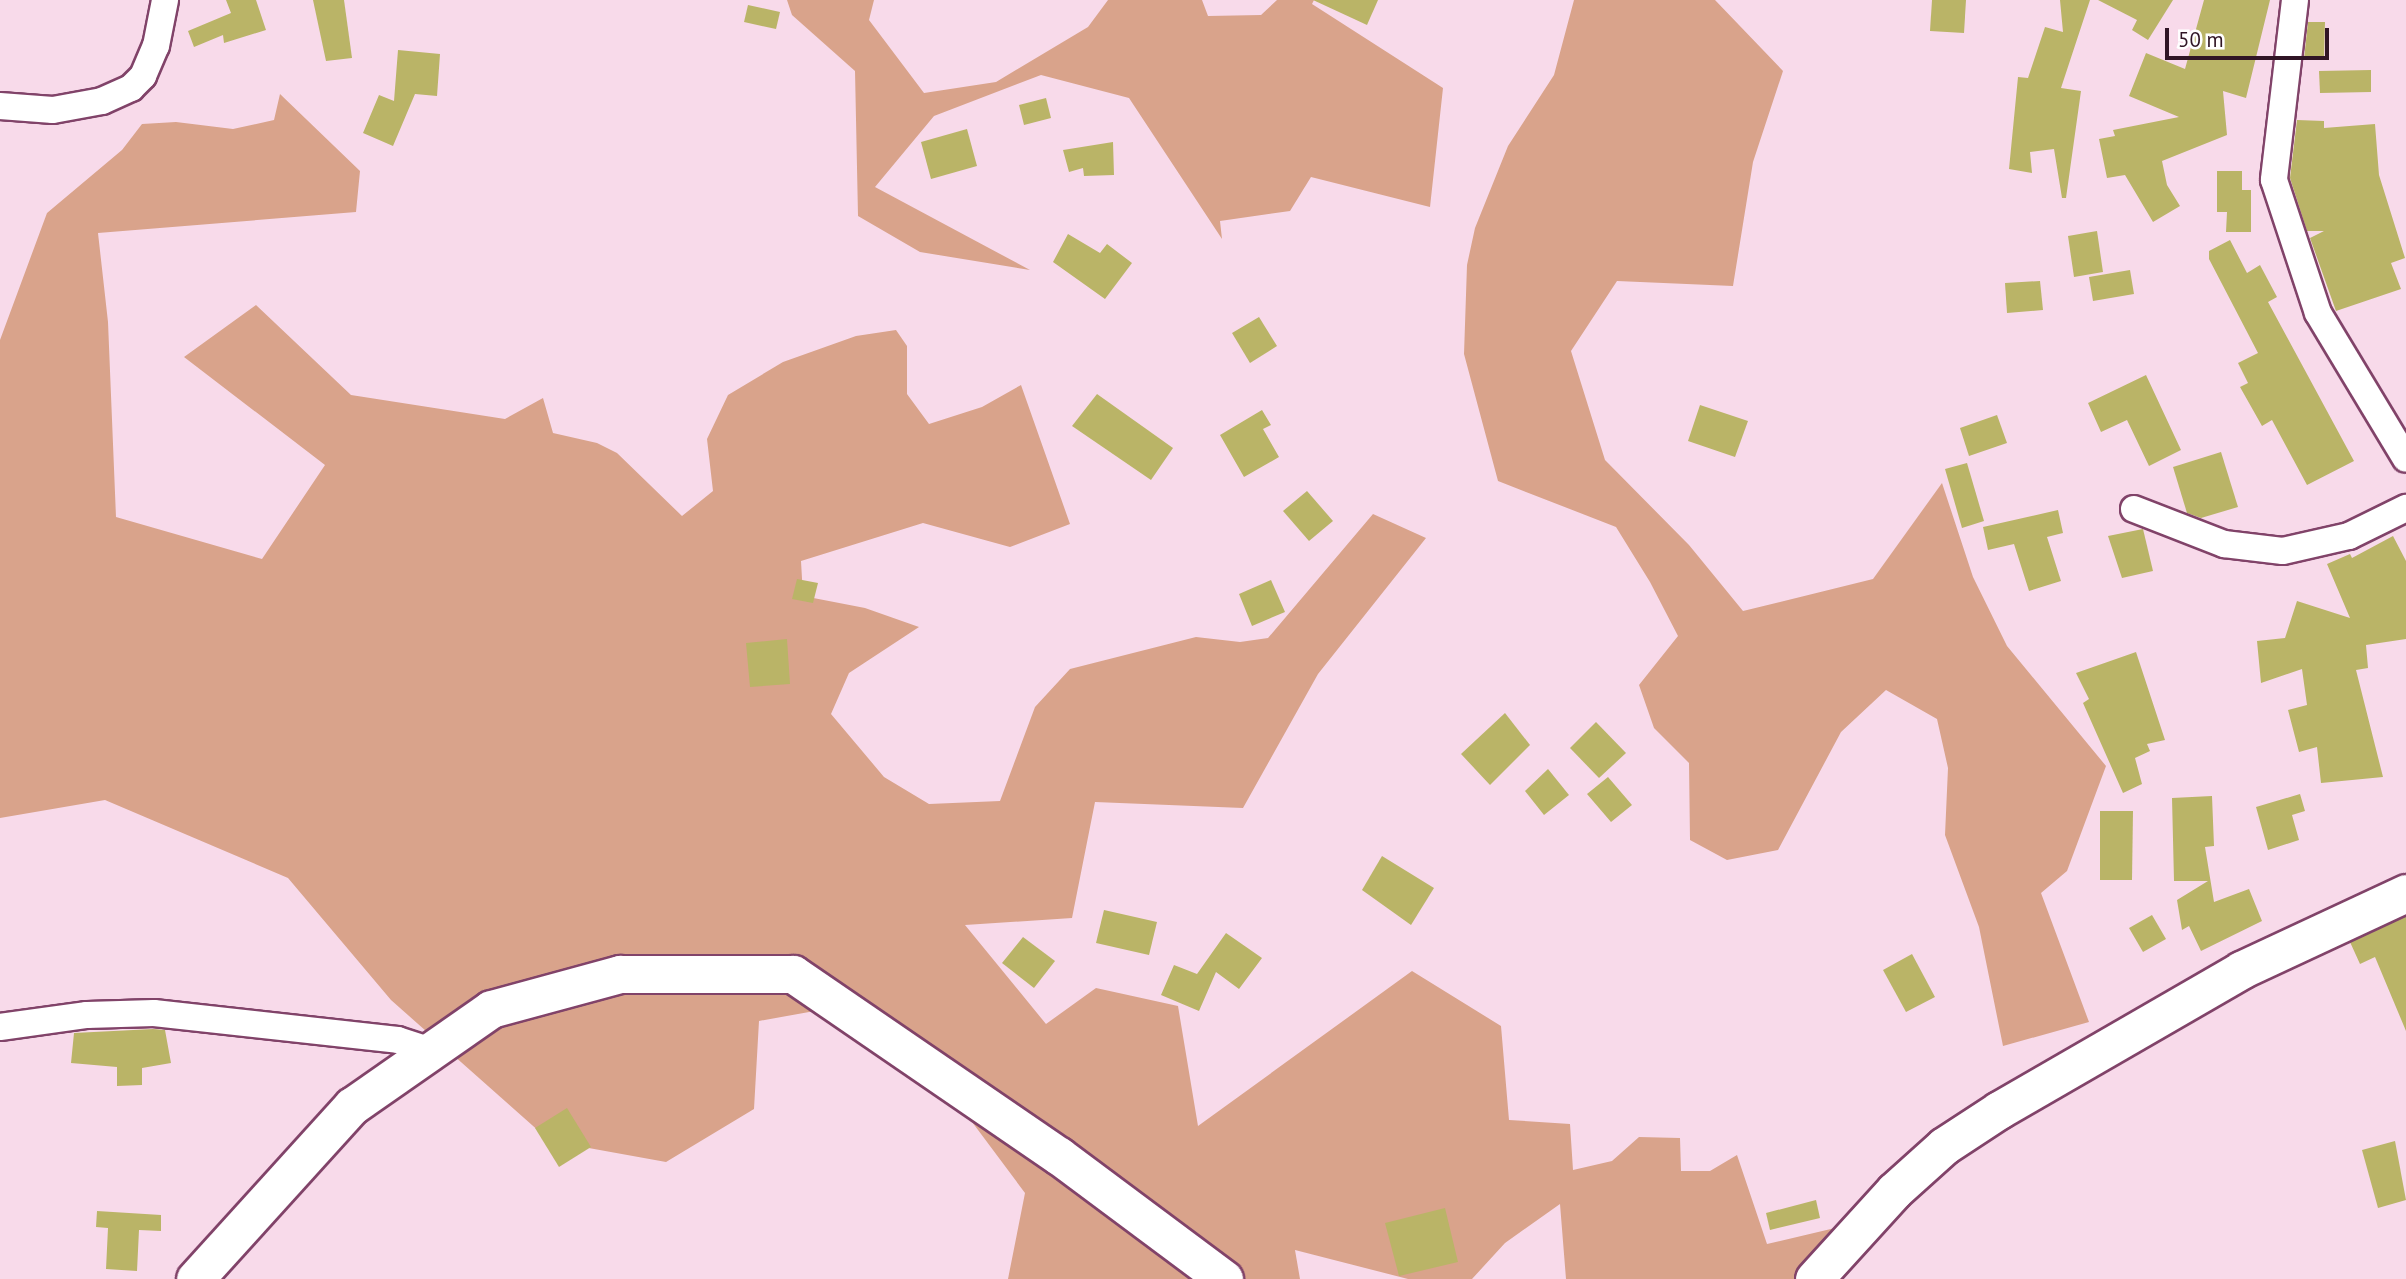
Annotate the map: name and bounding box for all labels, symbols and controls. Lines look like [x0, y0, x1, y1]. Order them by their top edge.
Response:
scale bar [2168, 14, 2332, 58]
text: 50 m [2178, 26, 2224, 53]

